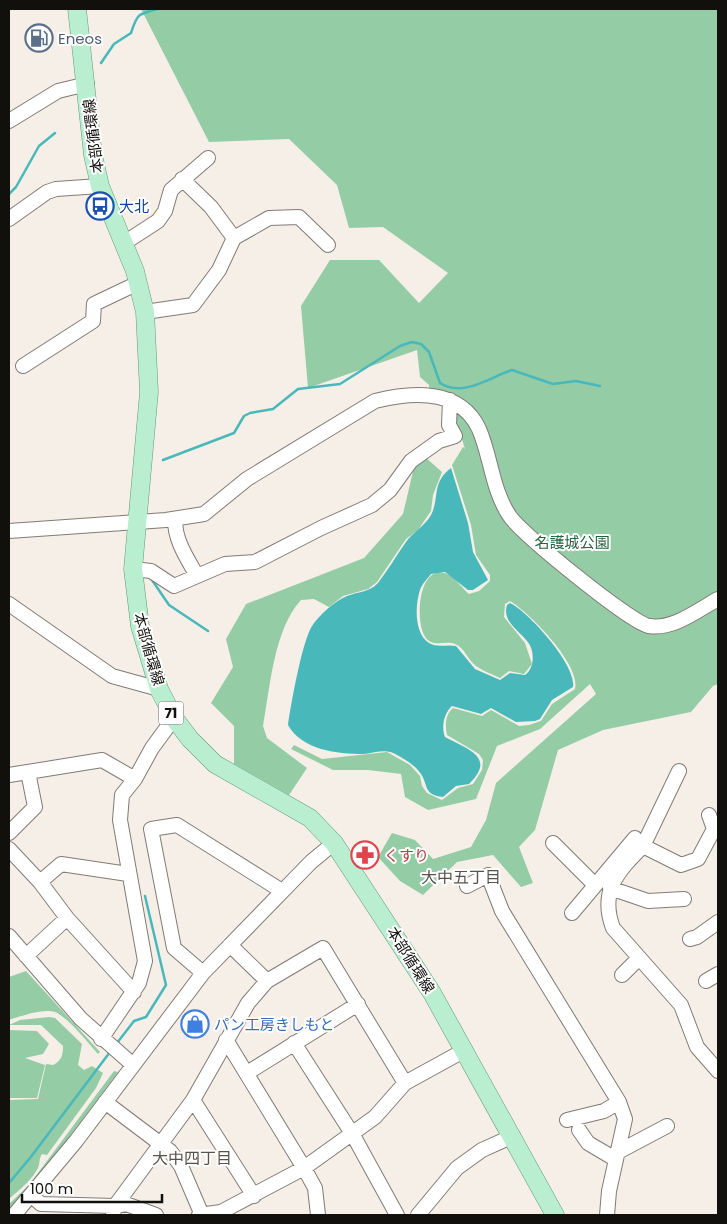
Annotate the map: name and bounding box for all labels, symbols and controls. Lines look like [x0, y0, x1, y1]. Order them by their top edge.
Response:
fuel station icon: Eneos [24, 23, 54, 53]
place label: Eneos [58, 28, 102, 49]
street label: 本部循環線 [78, 97, 108, 175]
bus stop icon: 大北 [85, 191, 115, 221]
place label: 大北 [119, 196, 149, 217]
park label: 名護城公園 [534, 532, 610, 553]
street label: 本部循環線 [129, 610, 169, 688]
road number: 71 [158, 701, 184, 724]
pharmacy icon: くすり [350, 840, 380, 870]
place label: くすり [384, 845, 429, 866]
district label: 大中五丁目 [421, 866, 501, 889]
street label: 本部循環線 [382, 923, 440, 997]
shop icon: パン工房きしもと [180, 1009, 210, 1039]
place label: パン工房きしもと [214, 1014, 334, 1035]
district label: 大中四丁目 [152, 1147, 232, 1170]
scale bar [22, 1172, 162, 1204]
text: 100 m [30, 1178, 73, 1199]

